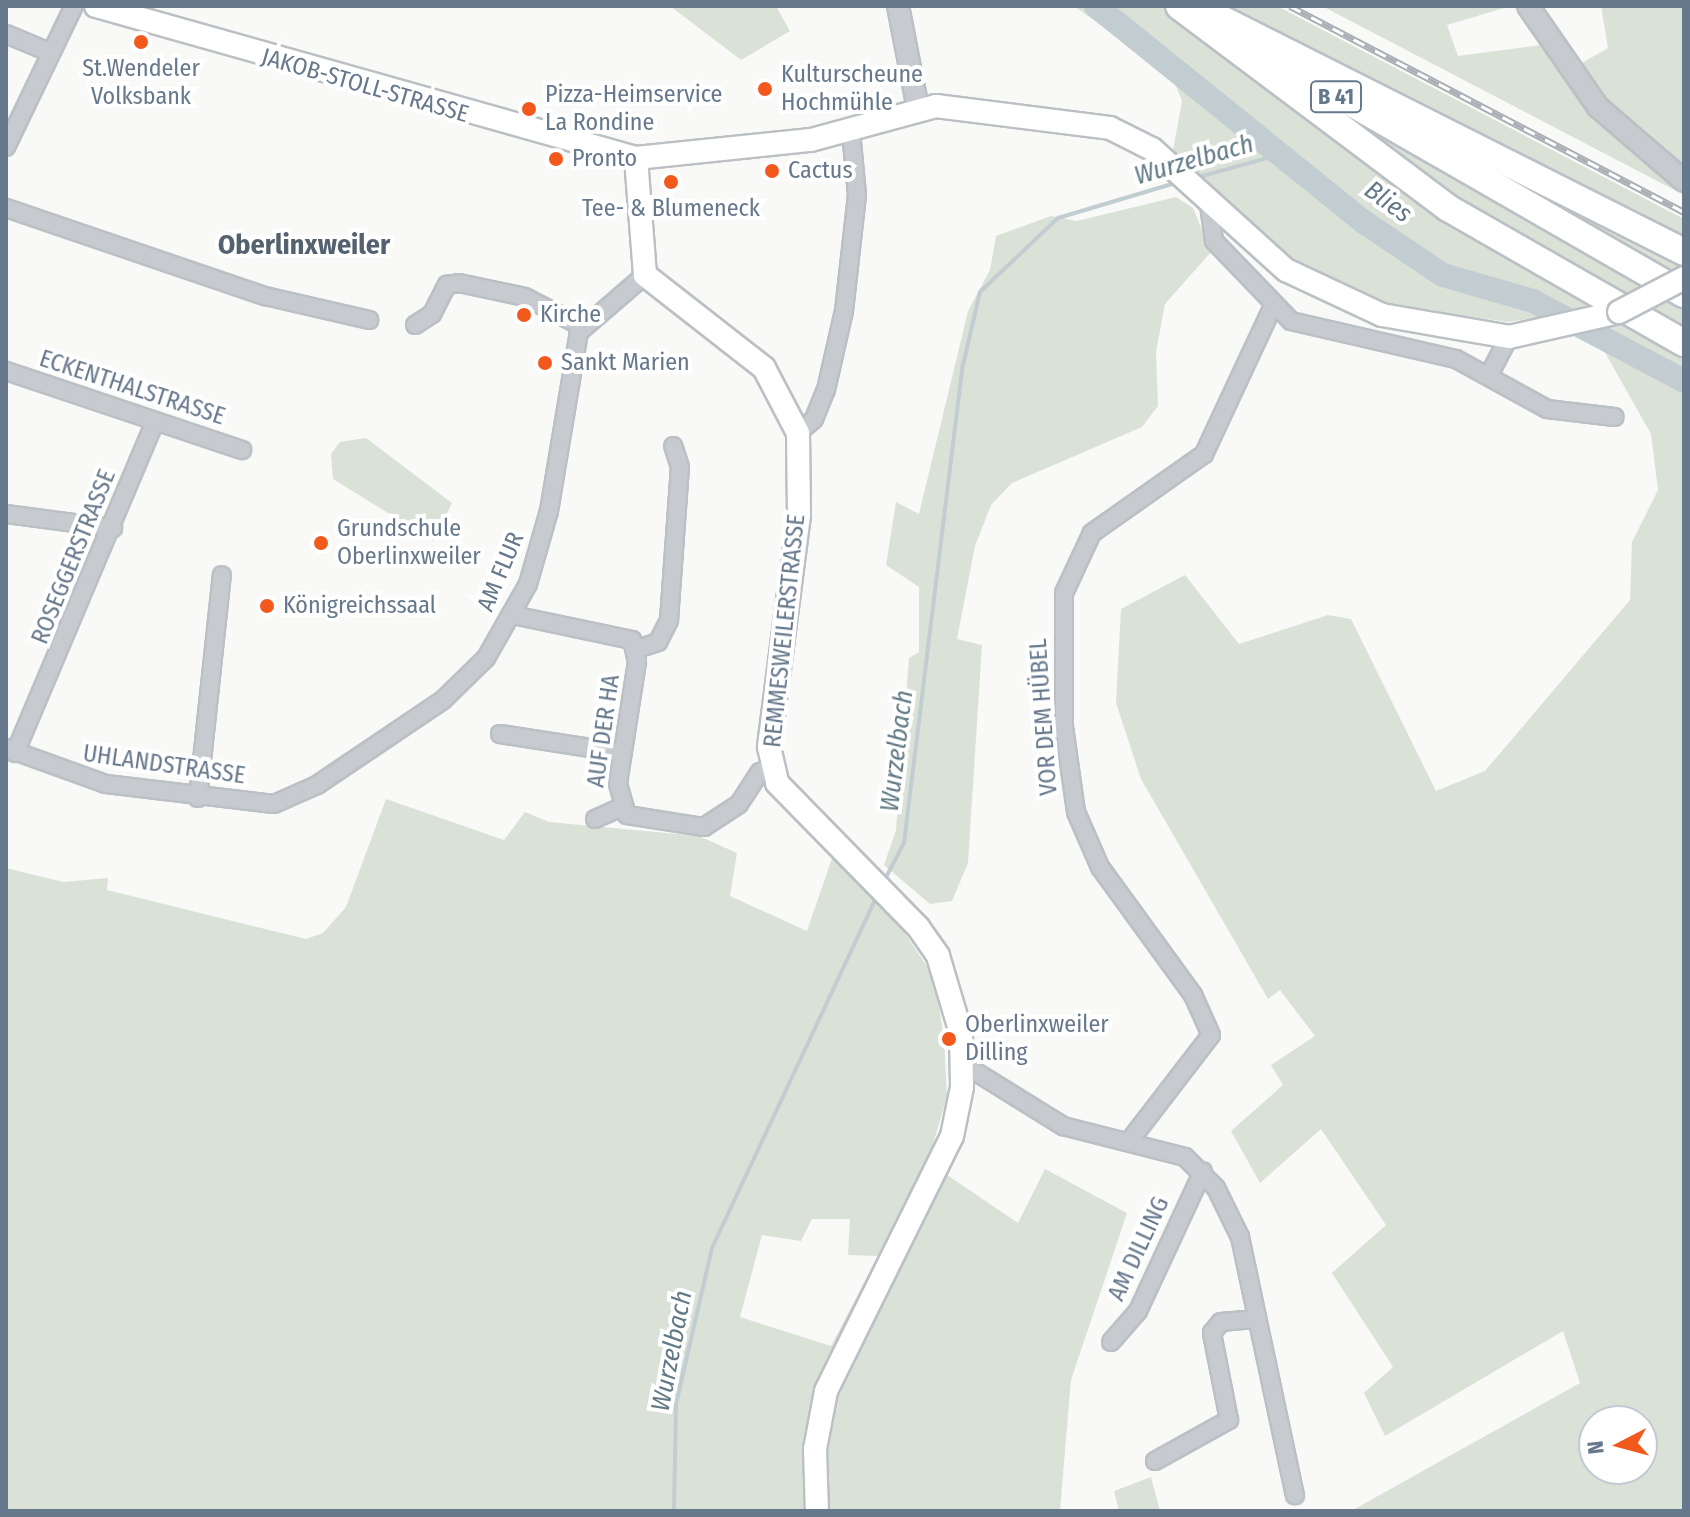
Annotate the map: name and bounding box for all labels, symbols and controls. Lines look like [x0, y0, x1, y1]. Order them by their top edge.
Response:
marker: St.Wendeler Volksbank [132, 33, 150, 51]
street label: JAKOB-STOLL-STRASSE [258, 43, 472, 129]
place label: St.Wendeler Volksbank [82, 55, 200, 111]
place label: Kulturscheune Hochmühle [781, 61, 923, 117]
road number: B 41 [1308, 79, 1364, 115]
marker: Kulturscheune Hochmühle [756, 80, 774, 98]
place label: Pizza-Heimservice La Rondine [545, 81, 722, 137]
marker: Pizza-Heimservice La Rondine [520, 100, 538, 118]
water label: Wurzelbach [1131, 128, 1257, 192]
place label: Pronto [572, 145, 637, 173]
marker: Pronto [547, 150, 565, 168]
place label: Cactus [788, 157, 853, 185]
marker: Cactus [763, 162, 781, 180]
marker: Tee- & Blumeneck [662, 173, 680, 191]
water label: Blies [1358, 174, 1418, 230]
place label: Tee- & Blumeneck [582, 195, 760, 223]
district label: Oberlinxweiler [218, 228, 390, 262]
place label: Kirche [540, 301, 601, 329]
marker: Kirche [515, 306, 533, 324]
street label: ECKENTHALSTRASSE [36, 344, 228, 432]
place label: Sankt Marien [561, 349, 690, 377]
marker: Sankt Marien [536, 354, 554, 372]
street label: ROSEGGERSTRASSE [26, 466, 122, 648]
street label: REMMESWEILERSTRASSE [758, 513, 812, 749]
place label: Grundschule Oberlinxweiler [337, 515, 481, 571]
street label: AM FLUR [472, 528, 530, 616]
marker: Grundschule Oberlinxweiler [312, 534, 330, 552]
place label: Königreichssaal [283, 592, 436, 620]
marker: Königreichssaal [258, 597, 276, 615]
street label: VOR DEM HÜBEL [1024, 637, 1064, 797]
street label: AUF DER HA [582, 673, 626, 789]
water label: Wurzelbach [874, 688, 920, 814]
street label: UHLANDSTRASSE [81, 739, 247, 791]
place label: Oberlinxweiler Dilling [965, 1011, 1109, 1067]
marker: Oberlinxweiler Dilling [940, 1030, 958, 1048]
street label: AM DILLING [1102, 1192, 1176, 1306]
water label: Wurzelbach [645, 1288, 699, 1414]
north arrow [1578, 1405, 1658, 1485]
text: N [1582, 1439, 1610, 1455]

